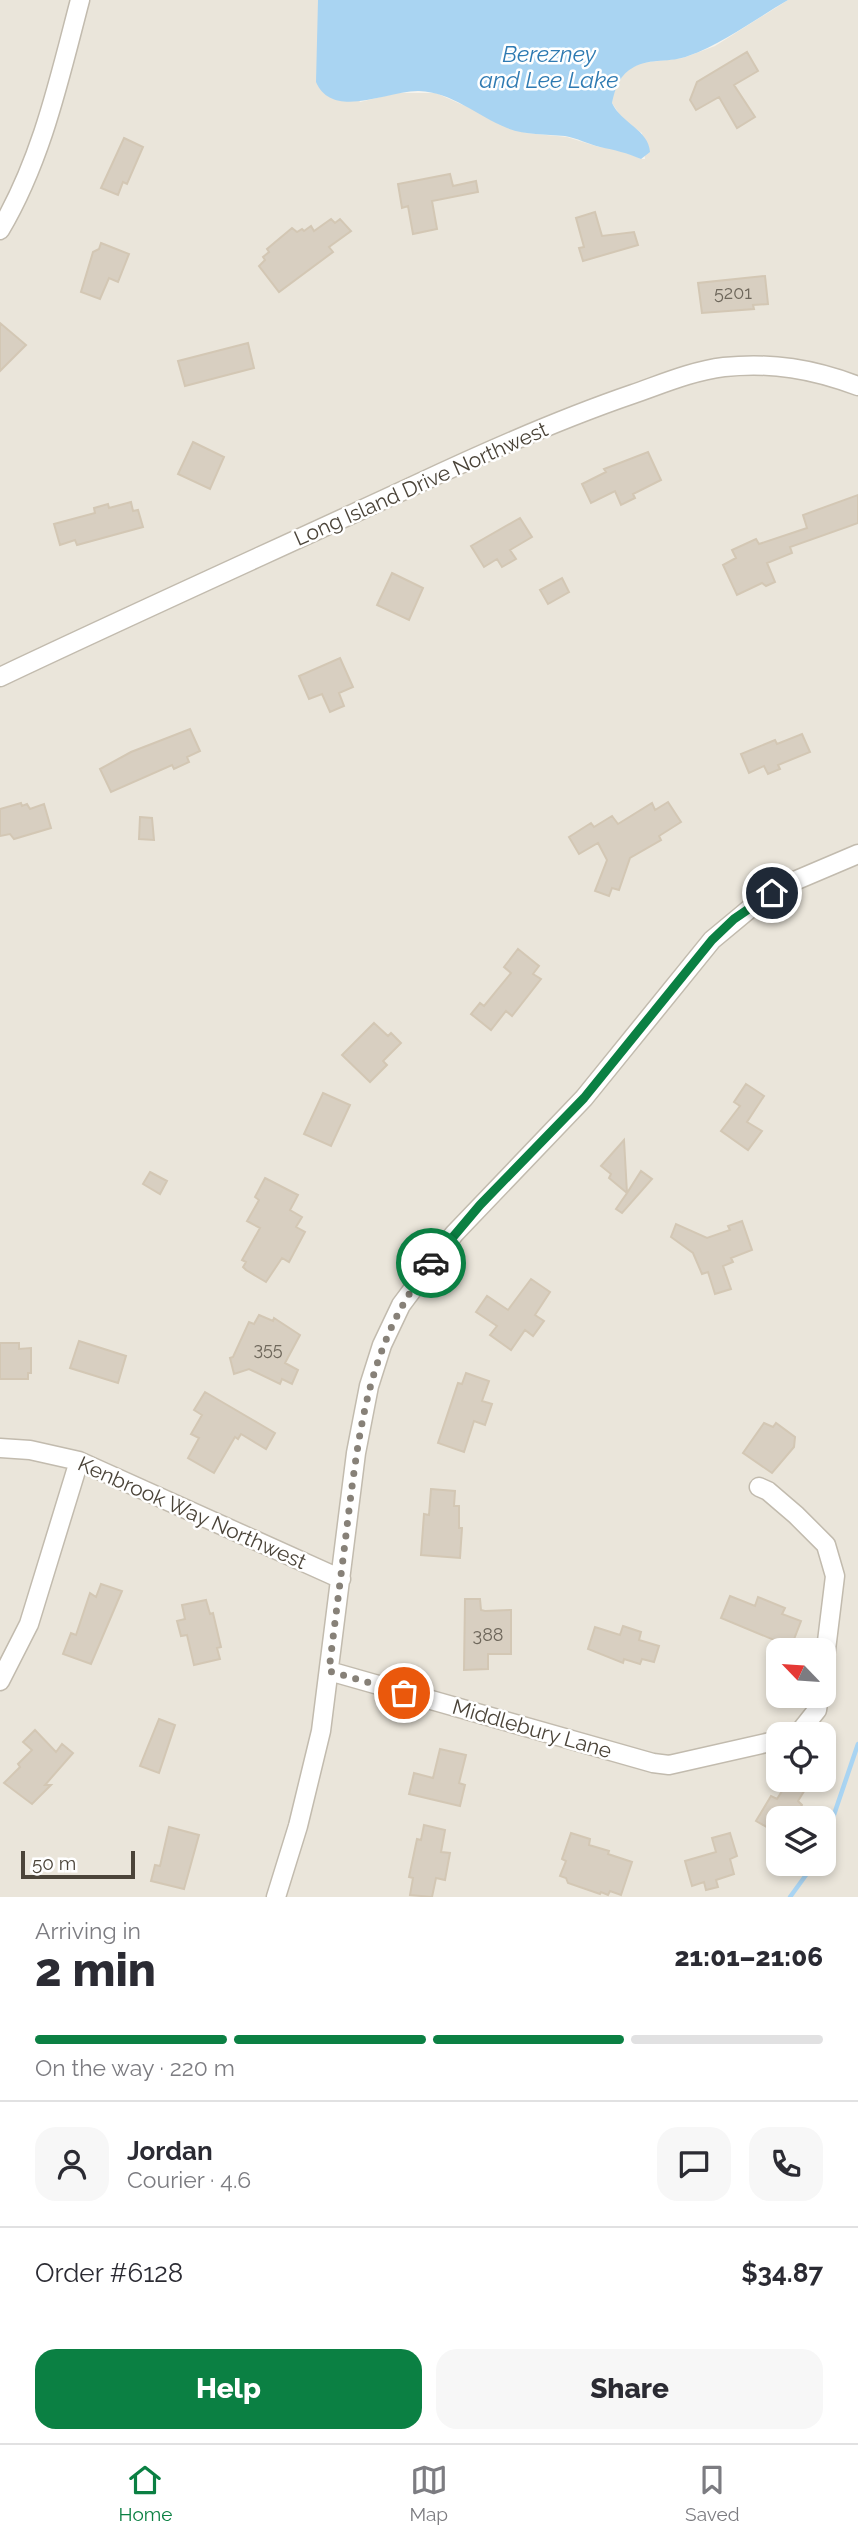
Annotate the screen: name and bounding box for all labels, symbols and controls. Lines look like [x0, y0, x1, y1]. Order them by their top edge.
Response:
water label: Berezney and Lee Lake [479, 40, 619, 93]
house number: 5201 [714, 282, 752, 303]
street label: Long Island Drive Northwest [290, 416, 551, 551]
pin [742, 863, 802, 923]
icon: home [753, 874, 791, 912]
courier [396, 1228, 466, 1298]
icon: car [412, 1244, 450, 1282]
house number: 355 [253, 1338, 283, 1359]
street label: Kenbrook Way Northwest [74, 1451, 310, 1574]
house number: 388 [473, 1624, 503, 1645]
north arrow [766, 1638, 836, 1708]
map controls [766, 1638, 836, 1876]
pin [374, 1663, 434, 1723]
icon: bag [385, 1674, 423, 1712]
street label: Middlebury Lane [450, 1694, 615, 1763]
button: locate [766, 1722, 836, 1792]
button: layers [766, 1806, 836, 1876]
scale bar [21, 1848, 135, 1880]
text: 50 m [32, 1852, 76, 1874]
text: Arriving in [35, 1917, 141, 1944]
text: 21:01–21:06 [675, 1942, 823, 1972]
text: 2 min [35, 1943, 156, 1997]
text: On the way · 220 m [35, 2054, 235, 2081]
button: person [35, 2127, 109, 2201]
button: chat [657, 2127, 731, 2201]
button: phone [749, 2127, 823, 2201]
text: Jordan [127, 2136, 213, 2166]
text: Courier · 4.6 [127, 2166, 251, 2193]
text: Order #6128 [35, 2258, 183, 2288]
text: $34.87 [741, 2258, 823, 2288]
button: Help [35, 2349, 422, 2429]
button: Share [436, 2349, 823, 2429]
tab: Home [119, 2461, 172, 2525]
tab: Map [409, 2461, 448, 2525]
tab: Saved [685, 2461, 739, 2525]

